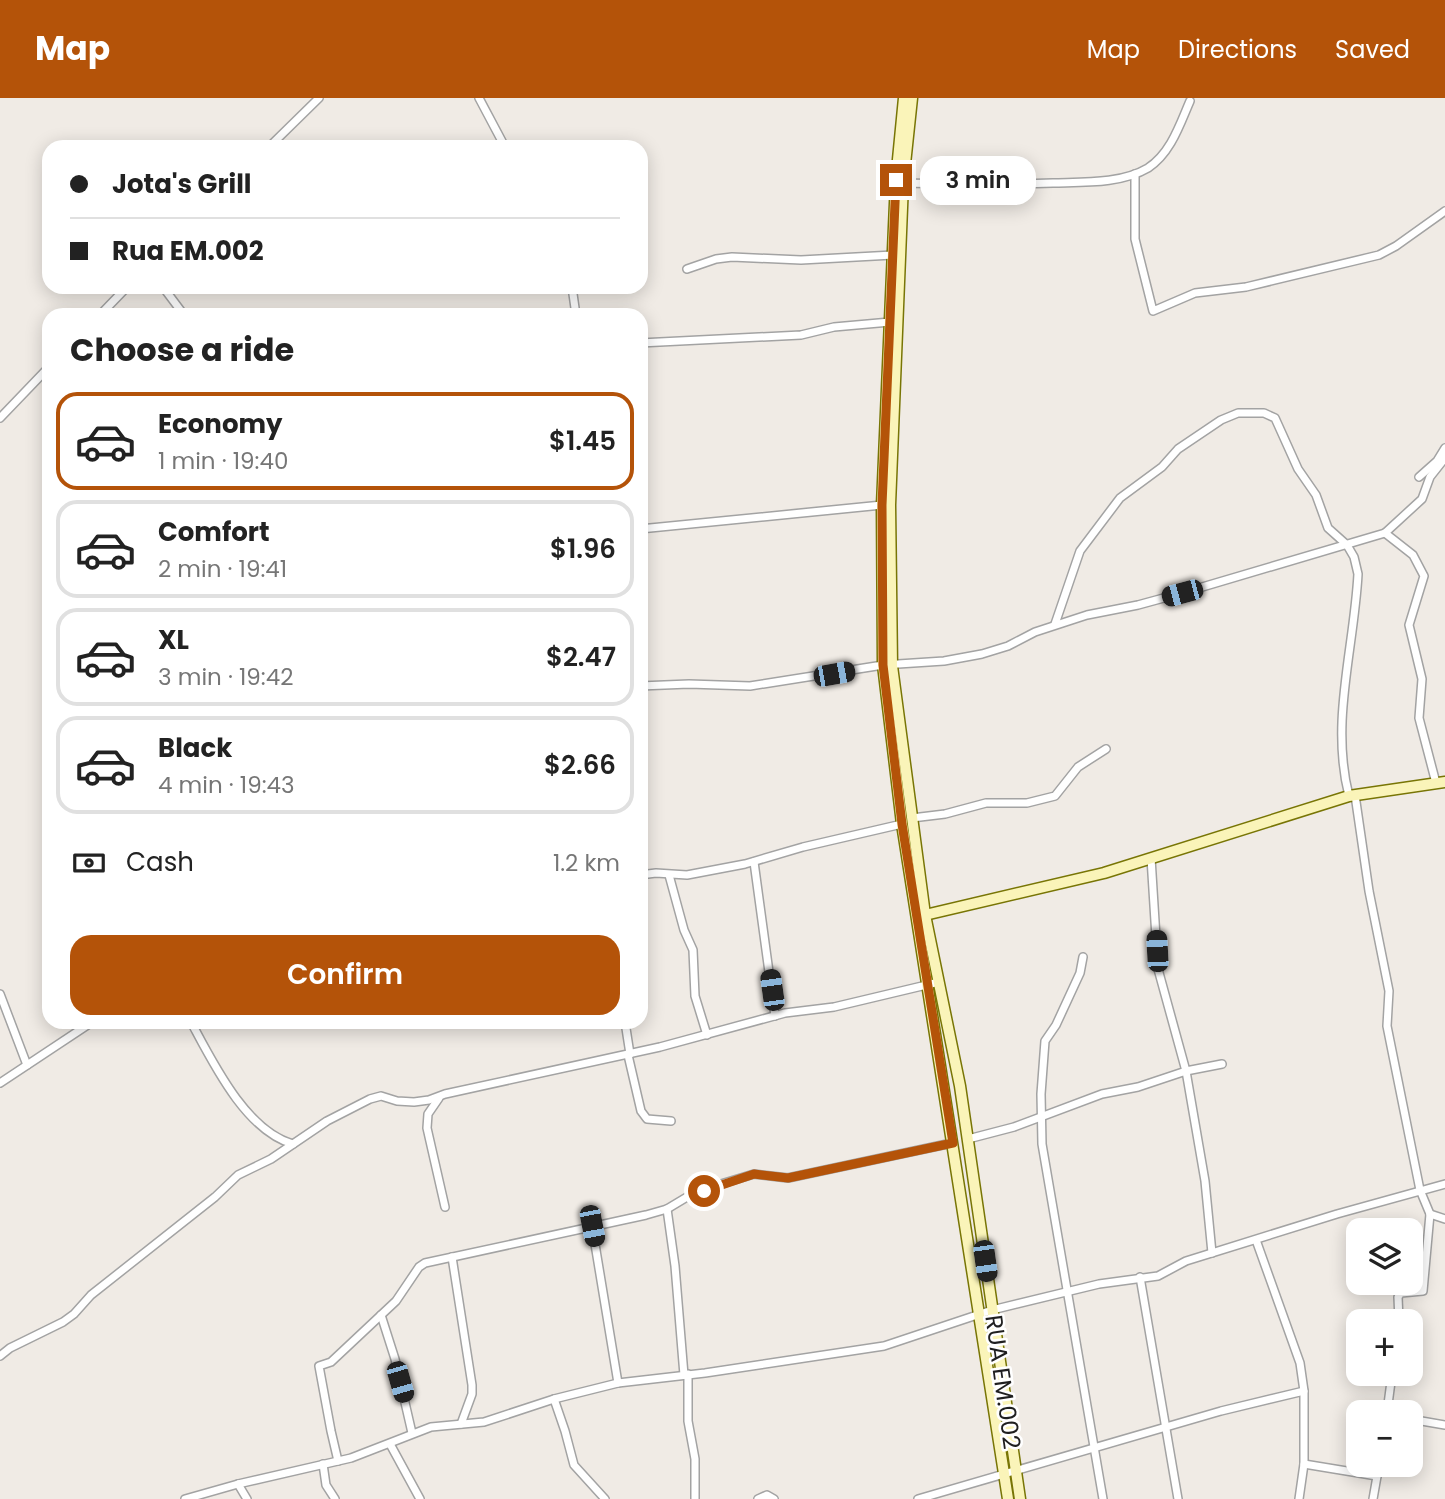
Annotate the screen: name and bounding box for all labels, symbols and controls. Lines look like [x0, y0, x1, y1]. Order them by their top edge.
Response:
text: Map [35, 25, 110, 72]
text: Map [1087, 33, 1140, 66]
text: Directions [1178, 33, 1297, 66]
text: Saved [1335, 33, 1410, 66]
callout: 3 min [920, 155, 1036, 204]
route end [880, 164, 912, 196]
text: 3 min [946, 164, 1010, 196]
text: Jota's Grill [112, 166, 252, 202]
text: Rua EM.002 [112, 233, 264, 269]
text: Choose a ride [70, 327, 294, 372]
text: Economy [158, 406, 282, 442]
icon: car [74, 410, 137, 473]
text: $1.45 [549, 423, 616, 459]
text: 1 min · 19:40 [158, 445, 288, 477]
text: Comfort [158, 514, 270, 550]
icon: car [74, 518, 137, 581]
text: $1.96 [550, 531, 616, 567]
text: 2 min · 19:41 [158, 553, 287, 585]
car [1159, 577, 1206, 609]
text: XL [158, 622, 189, 658]
icon: car [74, 626, 137, 689]
text: $2.47 [546, 639, 616, 675]
car [812, 660, 857, 688]
text: 3 min · 19:42 [158, 661, 293, 693]
text: Black [158, 730, 232, 766]
icon: car [74, 734, 137, 797]
text: $2.66 [544, 747, 616, 783]
text: 4 min · 19:43 [158, 769, 295, 801]
icon: cash [70, 844, 108, 882]
text: Cash [126, 844, 194, 880]
text: 1.2 km [553, 847, 620, 879]
car [1146, 929, 1169, 973]
button: Confirm [70, 935, 620, 1015]
car [759, 968, 786, 1012]
route start [688, 1175, 720, 1207]
car [578, 1203, 607, 1249]
map controls [1346, 1218, 1423, 1477]
button: layers [1346, 1218, 1423, 1295]
car [972, 1239, 999, 1283]
button: + [1346, 1309, 1423, 1386]
street label: RUA EM.002 [977, 1313, 1029, 1451]
car [385, 1359, 416, 1405]
button: − [1346, 1400, 1423, 1477]

